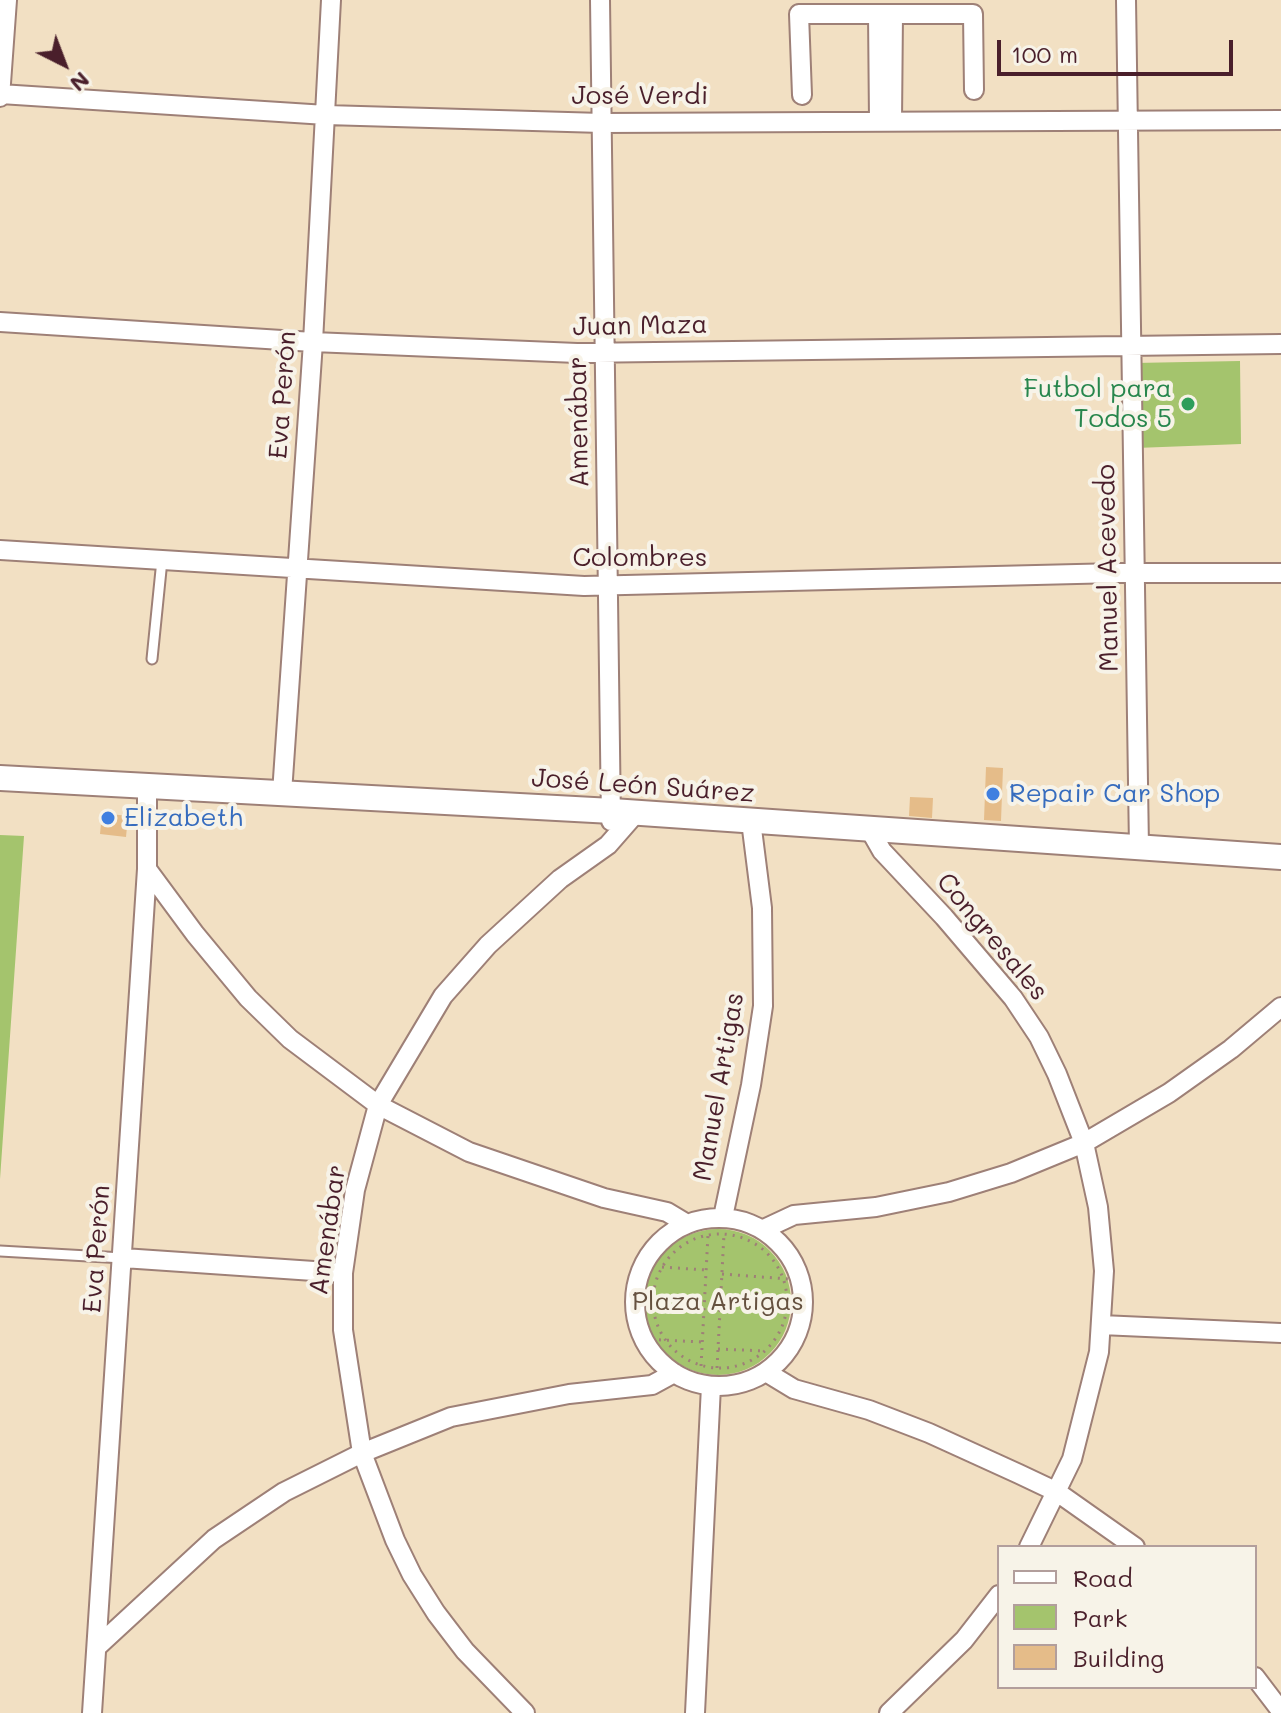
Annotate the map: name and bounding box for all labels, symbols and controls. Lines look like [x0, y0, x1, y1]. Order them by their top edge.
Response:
north arrow [24, 24, 104, 104]
scale bar [1001, 24, 1237, 74]
text: 100 m [1011, 38, 1078, 69]
text: N [64, 66, 96, 99]
street label: José Verdi [571, 80, 709, 112]
street label: Juan Maza [572, 309, 708, 343]
street label: Eva Perón [263, 330, 303, 460]
street label: Amenábar [562, 356, 596, 488]
place label: Futbol para Todos 5 [1023, 373, 1172, 434]
marker: Futbol para Todos 5 [1179, 395, 1197, 413]
street label: Manuel Acevedo [1091, 464, 1125, 672]
street label: Colombres [573, 542, 707, 574]
street label: José León Suárez [531, 763, 755, 809]
place label: Repair Car Shop [1009, 778, 1220, 810]
marker: Repair Car Shop [984, 785, 1002, 803]
place label: Elizabeth [124, 802, 243, 834]
marker: Elizabeth [99, 809, 117, 827]
street label: Congresales [930, 867, 1054, 1007]
street label: Manuel Artigas [687, 990, 751, 1184]
street label: Amenábar [303, 1163, 353, 1297]
street label: Eva Perón [77, 1184, 117, 1314]
park label: Plaza Artigas [632, 1286, 804, 1318]
legend [997, 1545, 1257, 1689]
text: Road [1073, 1562, 1133, 1593]
text: Park [1073, 1602, 1127, 1633]
text: Building [1073, 1642, 1164, 1673]

